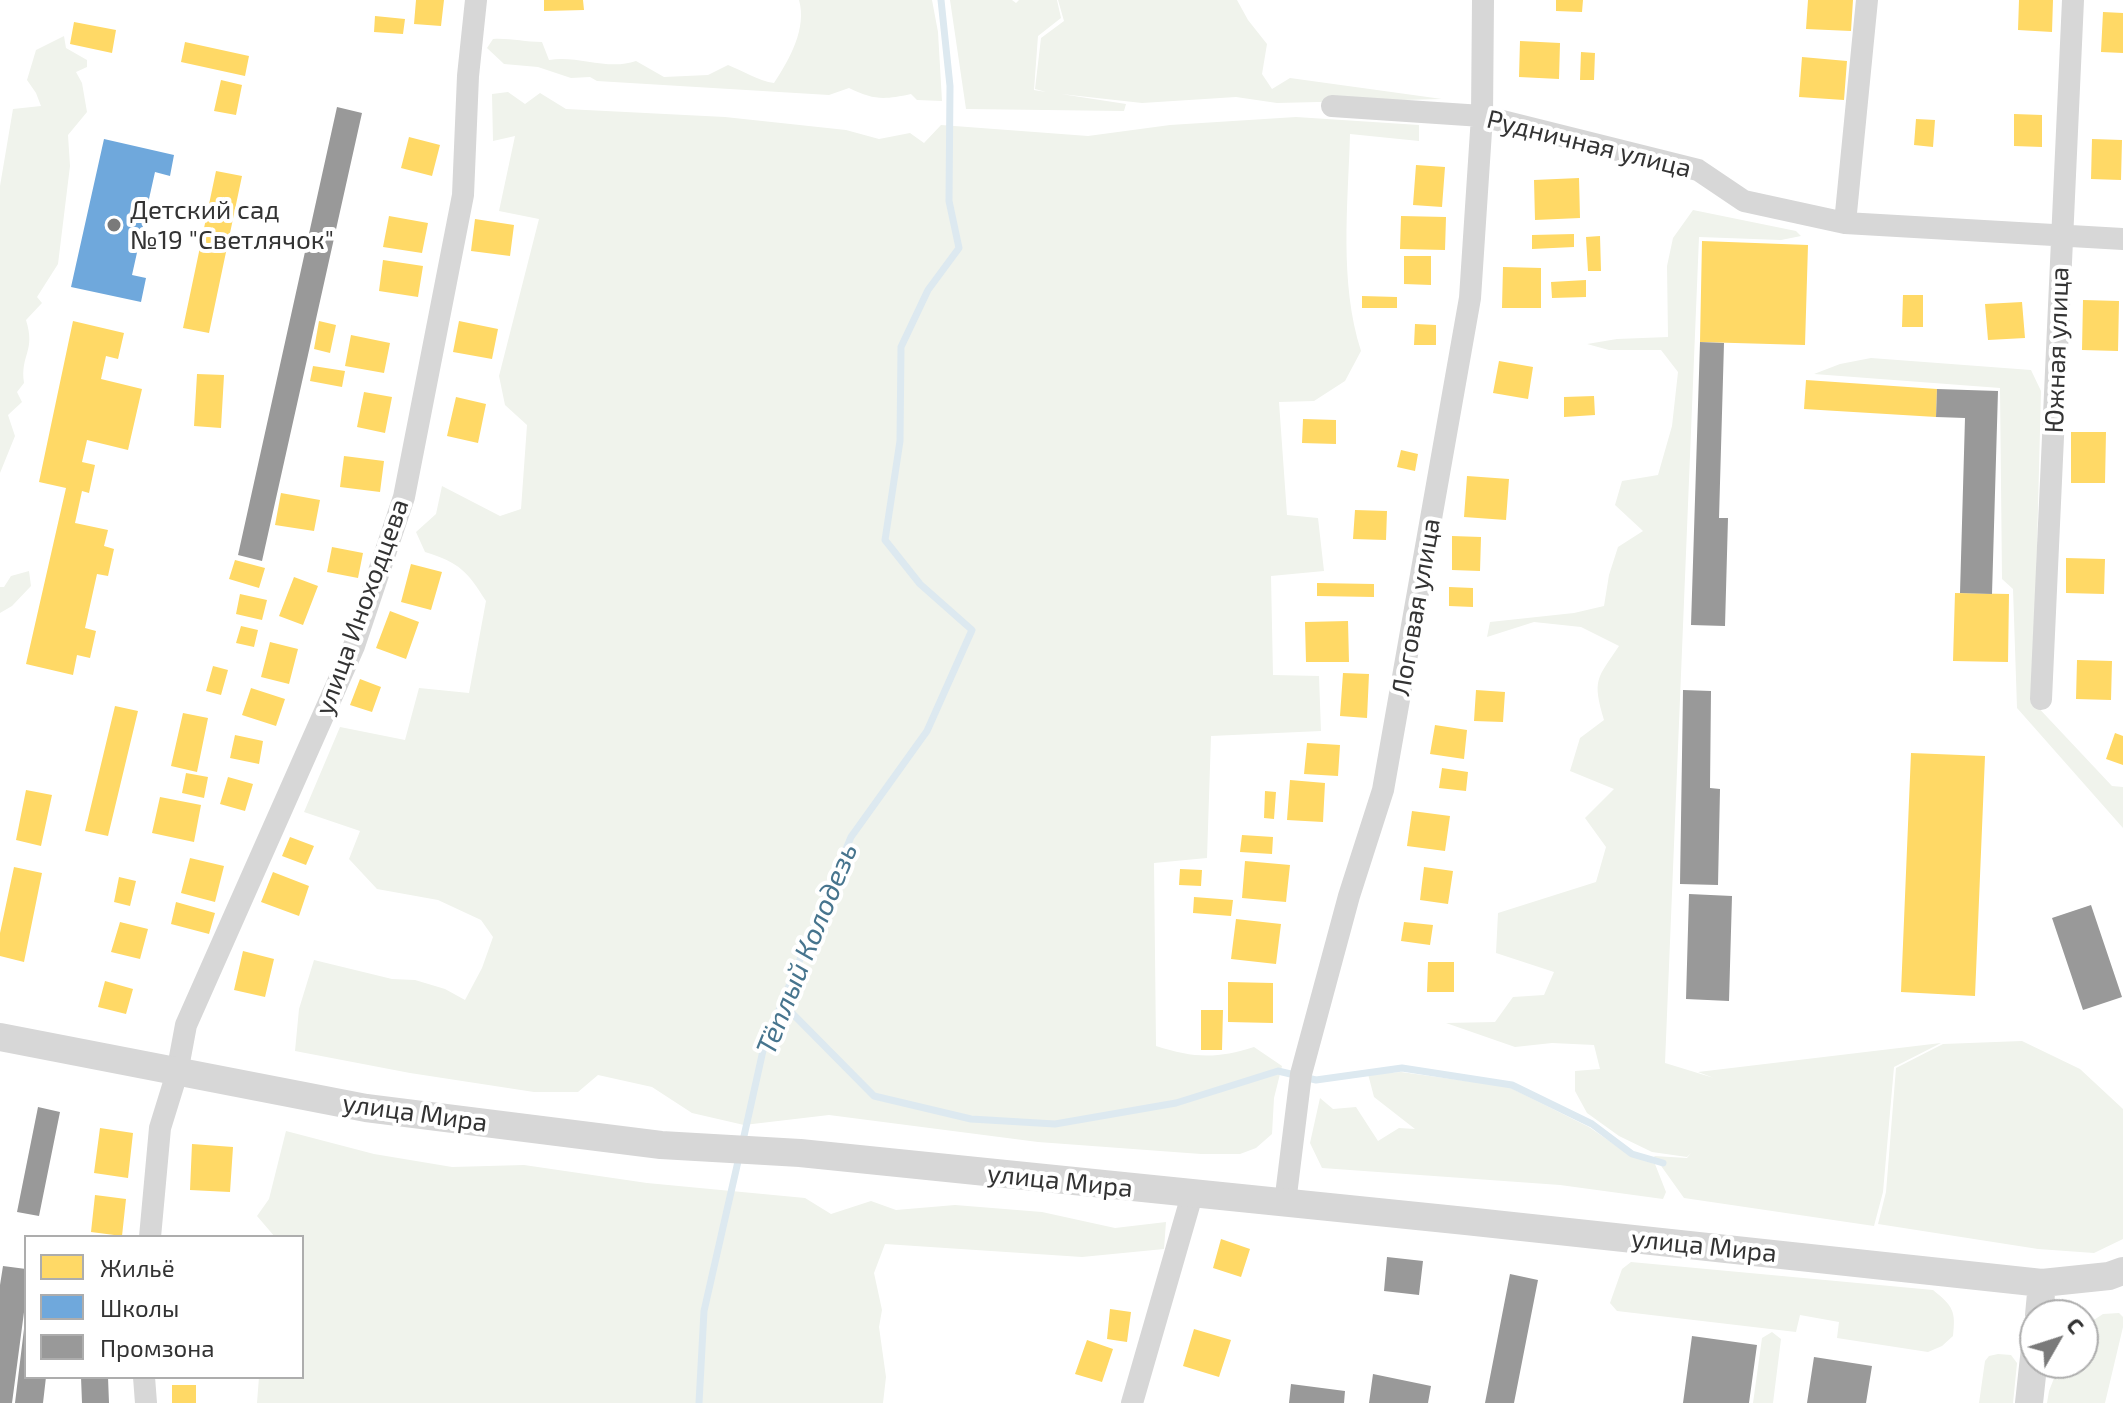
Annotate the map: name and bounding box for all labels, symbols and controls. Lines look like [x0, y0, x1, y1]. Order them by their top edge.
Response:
street label: Рудничная улица [1484, 104, 1694, 184]
place label: Детский сад №19 "Светлячок" [130, 194, 334, 256]
marker: Детский сад №19 "Светлячок" [105, 216, 123, 234]
street label: Южная улица [2039, 266, 2075, 434]
street label: улица Иноходцева [308, 495, 416, 719]
street label: Логовая улица [1385, 516, 1447, 698]
water label: Тёплый Колодезь [749, 838, 865, 1060]
street label: улица Мира [341, 1087, 489, 1139]
street label: улица Мира [986, 1158, 1134, 1204]
street label: улица Мира [1630, 1223, 1778, 1269]
legend [24, 1235, 304, 1379]
text: Жильё [100, 1253, 175, 1282]
text: Школы [100, 1293, 179, 1322]
north arrow [2019, 1299, 2099, 1379]
text: С [2062, 1312, 2090, 1338]
text: Промзона [100, 1333, 215, 1362]

